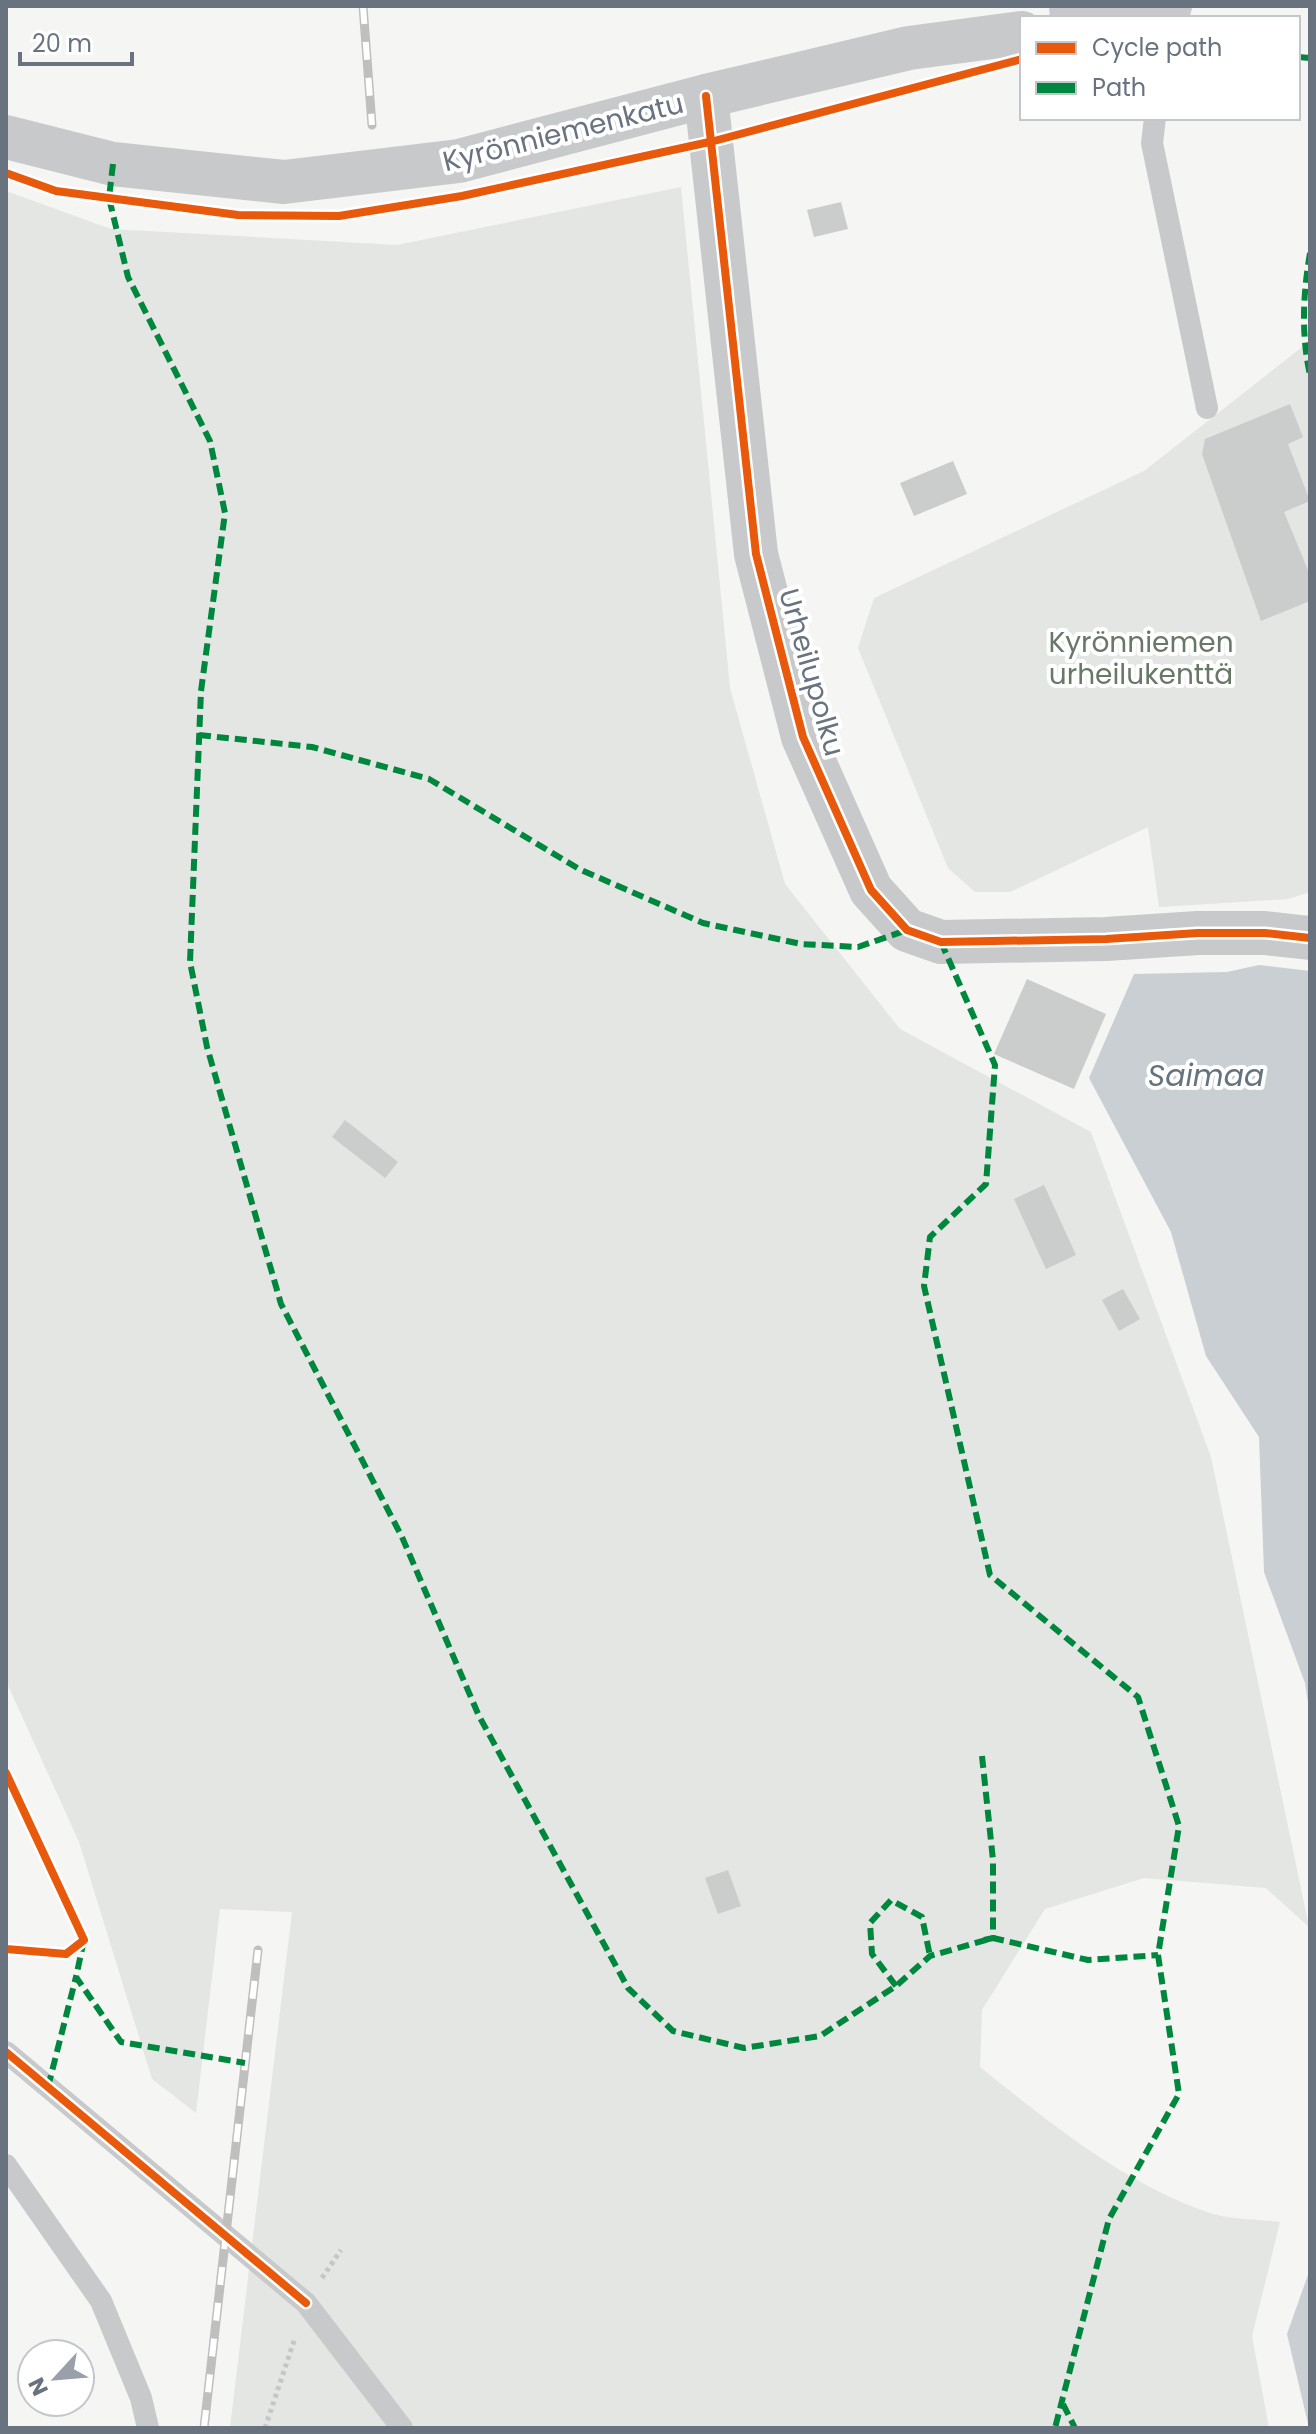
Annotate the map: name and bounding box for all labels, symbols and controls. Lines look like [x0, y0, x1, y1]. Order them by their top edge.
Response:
scale bar [20, 16, 132, 66]
legend [1020, 16, 1300, 120]
text: 20 m [32, 27, 92, 60]
text: Cycle path [1092, 31, 1222, 64]
text: Path [1092, 71, 1146, 104]
street label: Kyrönniemenkatu [439, 84, 687, 181]
street label: Urheilupolku [769, 584, 854, 760]
park label: Kyrönniemen urheilukenttä [1048, 623, 1234, 694]
water label: Saimaa [1148, 1054, 1264, 1097]
north arrow [16, 2338, 96, 2418]
text: N [21, 2372, 56, 2401]

